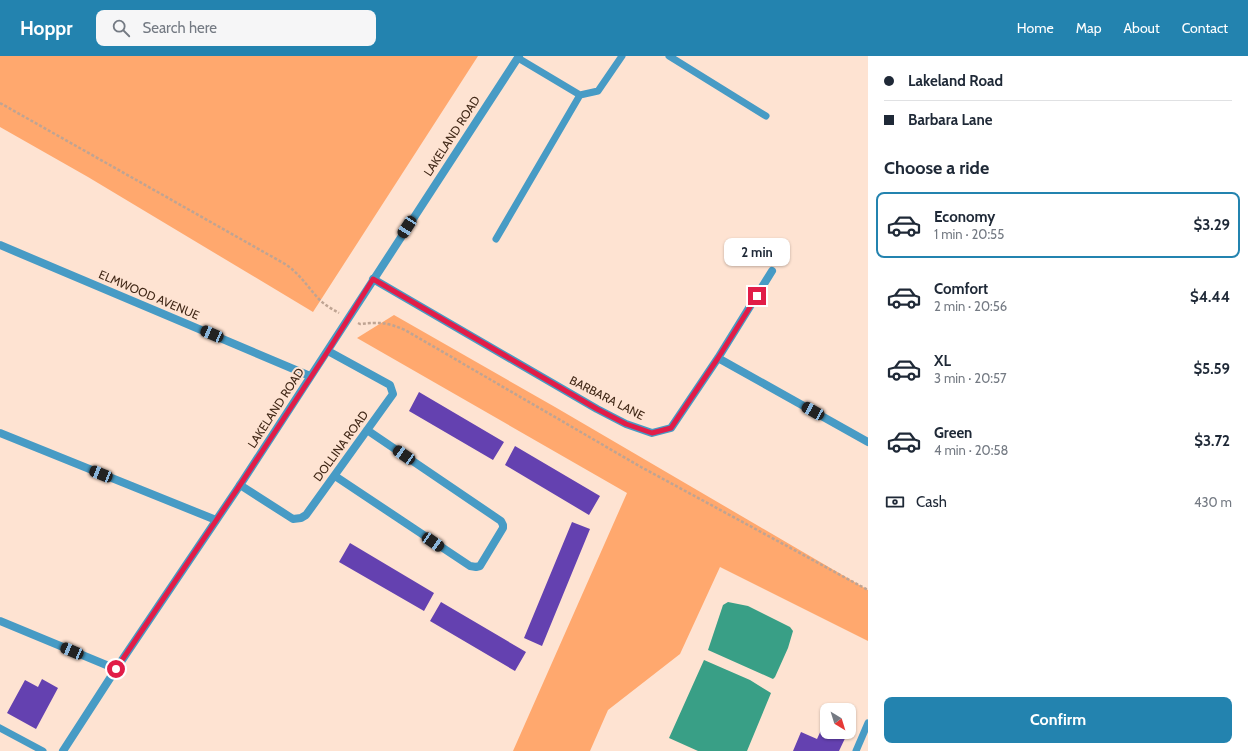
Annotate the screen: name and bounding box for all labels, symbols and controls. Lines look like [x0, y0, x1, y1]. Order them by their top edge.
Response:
search box [96, 10, 376, 46]
text: Hoppr [20, 17, 72, 40]
icon: search [110, 17, 132, 39]
text: Search here [142, 19, 217, 37]
text: Home [1017, 19, 1054, 37]
text: Map [1076, 19, 1101, 37]
text: About [1123, 19, 1160, 37]
text: Contact [1182, 19, 1228, 37]
text: Lakeland Road [908, 72, 1003, 90]
street label: LAKELAND ROAD [420, 93, 483, 179]
text: Barbara Lane [908, 111, 993, 129]
text: Choose a ride [884, 157, 989, 179]
icon: car [886, 207, 922, 243]
text: Economy [934, 208, 995, 226]
car [395, 214, 419, 240]
text: $3.29 [1194, 216, 1230, 234]
text: 1 min · 20:55 [934, 226, 1004, 242]
callout: 2 min [724, 238, 790, 266]
text: 2 min [741, 244, 773, 260]
street label: ELMWOOD AVENUE [97, 267, 202, 323]
icon: car [886, 279, 922, 315]
text: Comfort [934, 280, 988, 298]
route end [748, 287, 766, 305]
text: $4.44 [1190, 288, 1230, 306]
text: 2 min · 20:56 [934, 298, 1007, 314]
car [199, 324, 225, 344]
icon: car [886, 351, 922, 387]
text: XL [934, 352, 951, 370]
text: $5.59 [1193, 360, 1230, 378]
street label: LAKELAND ROAD [244, 365, 307, 451]
text: 3 min · 20:57 [934, 370, 1007, 386]
street label: BARBARA LANE [567, 372, 648, 423]
car [800, 400, 826, 422]
street label: DOLLINA ROAD [310, 407, 372, 484]
icon: car [886, 423, 922, 459]
text: Green [934, 424, 972, 442]
text: $3.72 [1194, 432, 1230, 450]
text: 4 min · 20:58 [934, 442, 1008, 458]
car [391, 443, 417, 467]
car [88, 464, 114, 484]
icon: cash [884, 491, 906, 513]
text: Cash [916, 493, 947, 511]
text: 430 m [1194, 494, 1232, 510]
car [420, 530, 446, 554]
car [59, 641, 85, 661]
route start [107, 660, 125, 678]
button: Confirm [884, 697, 1232, 743]
north arrow [820, 703, 856, 739]
map controls [820, 703, 856, 739]

